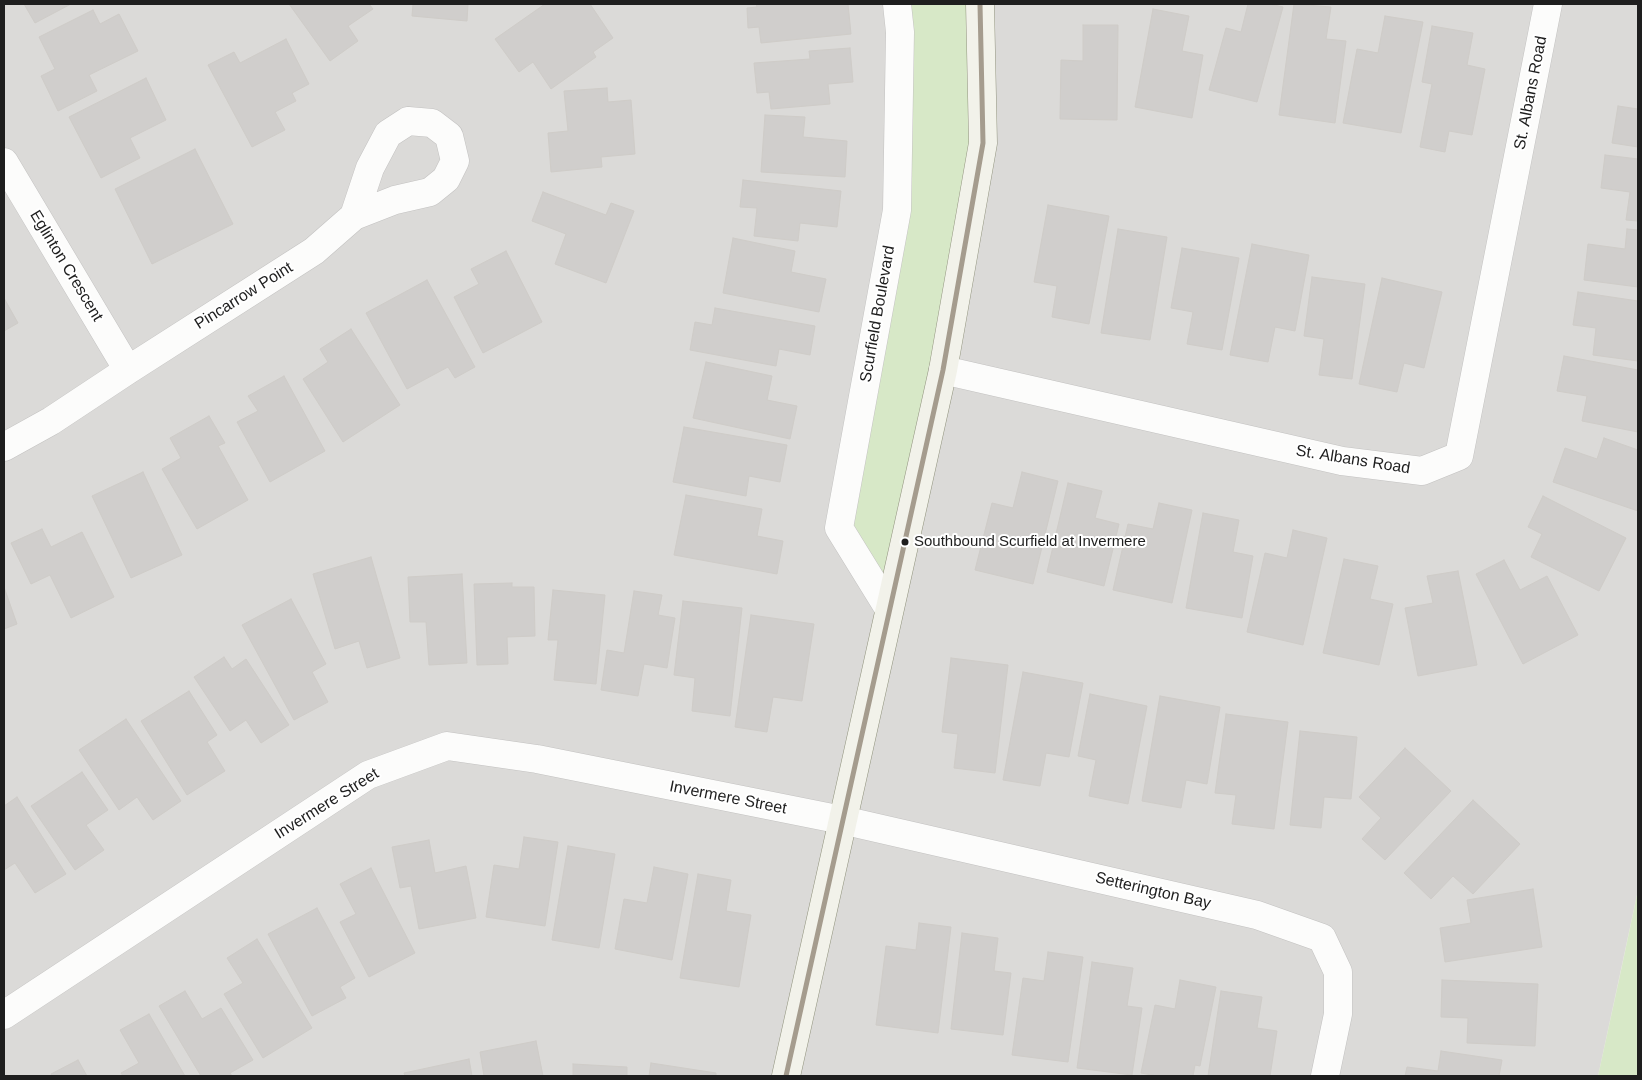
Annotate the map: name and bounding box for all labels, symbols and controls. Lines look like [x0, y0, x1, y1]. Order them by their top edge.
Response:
street label: St. Albans Road [1511, 34, 1551, 152]
street label: Eglinton Crescent [25, 207, 107, 325]
street label: Scurfield Boulevard [856, 244, 900, 384]
street label: Pincarrow Point [191, 258, 297, 334]
street label: St. Albans Road [1294, 441, 1412, 479]
place label: Southbound Scurfield at Invermere [914, 533, 1146, 551]
marker: Southbound Scurfield at Invermere [900, 537, 910, 547]
street label: Invermere Street [271, 764, 383, 844]
street label: Invermere Street [668, 777, 788, 819]
street label: Setterington Bay [1093, 868, 1213, 914]

